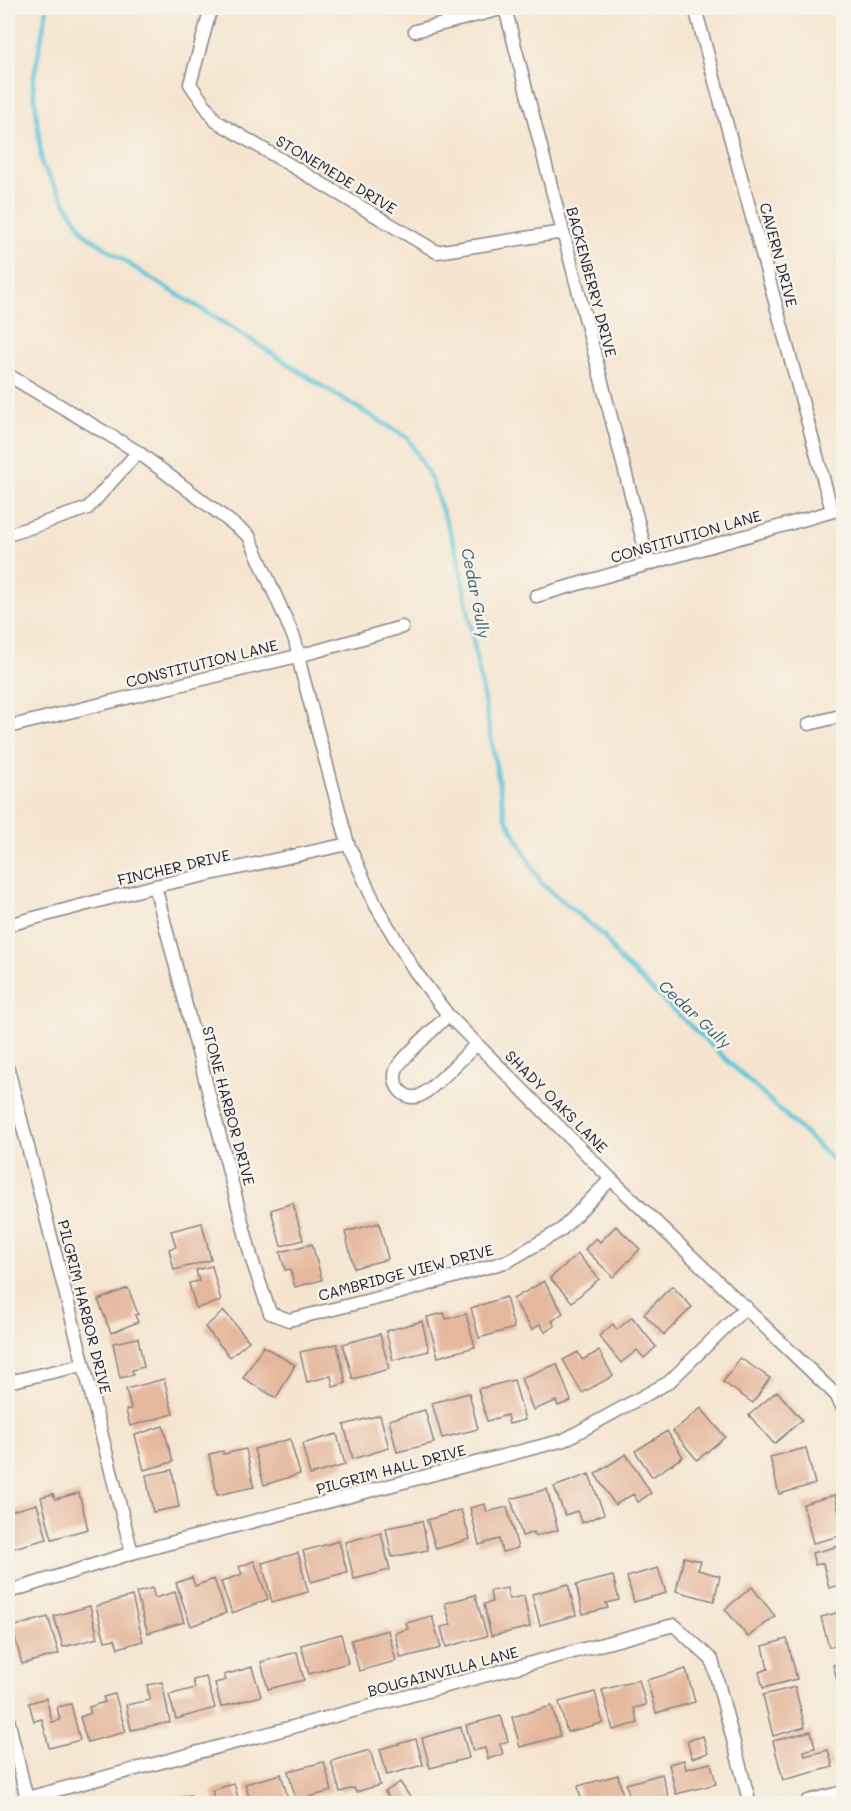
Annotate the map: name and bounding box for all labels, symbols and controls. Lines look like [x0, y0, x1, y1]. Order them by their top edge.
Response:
street label: STONEMEDE DRIVE [273, 130, 401, 218]
street label: CAVERN DRIVE [755, 200, 803, 310]
street label: BACKENBERRY DRIVE [562, 204, 622, 359]
street label: CONSTITUTION LANE [608, 505, 764, 567]
water label: Cedar Gully [457, 546, 496, 640]
street label: CONSTITUTION LANE [124, 634, 280, 692]
street label: FINCHER DRIVE [115, 844, 233, 890]
water label: Cedar Gully [655, 975, 736, 1053]
street label: STONE HARBOR DRIVE [198, 1024, 260, 1188]
street label: SHADY OAKS LANE [501, 1046, 612, 1157]
street label: PILGRIM HARBOR DRIVE [54, 1218, 116, 1396]
street label: CAMBRIDGE VIEW DRIVE [316, 1239, 496, 1305]
street label: PILGRIM HALL DRIVE [314, 1439, 468, 1499]
street label: BOUGAINVILLA LANE [365, 1641, 521, 1701]

